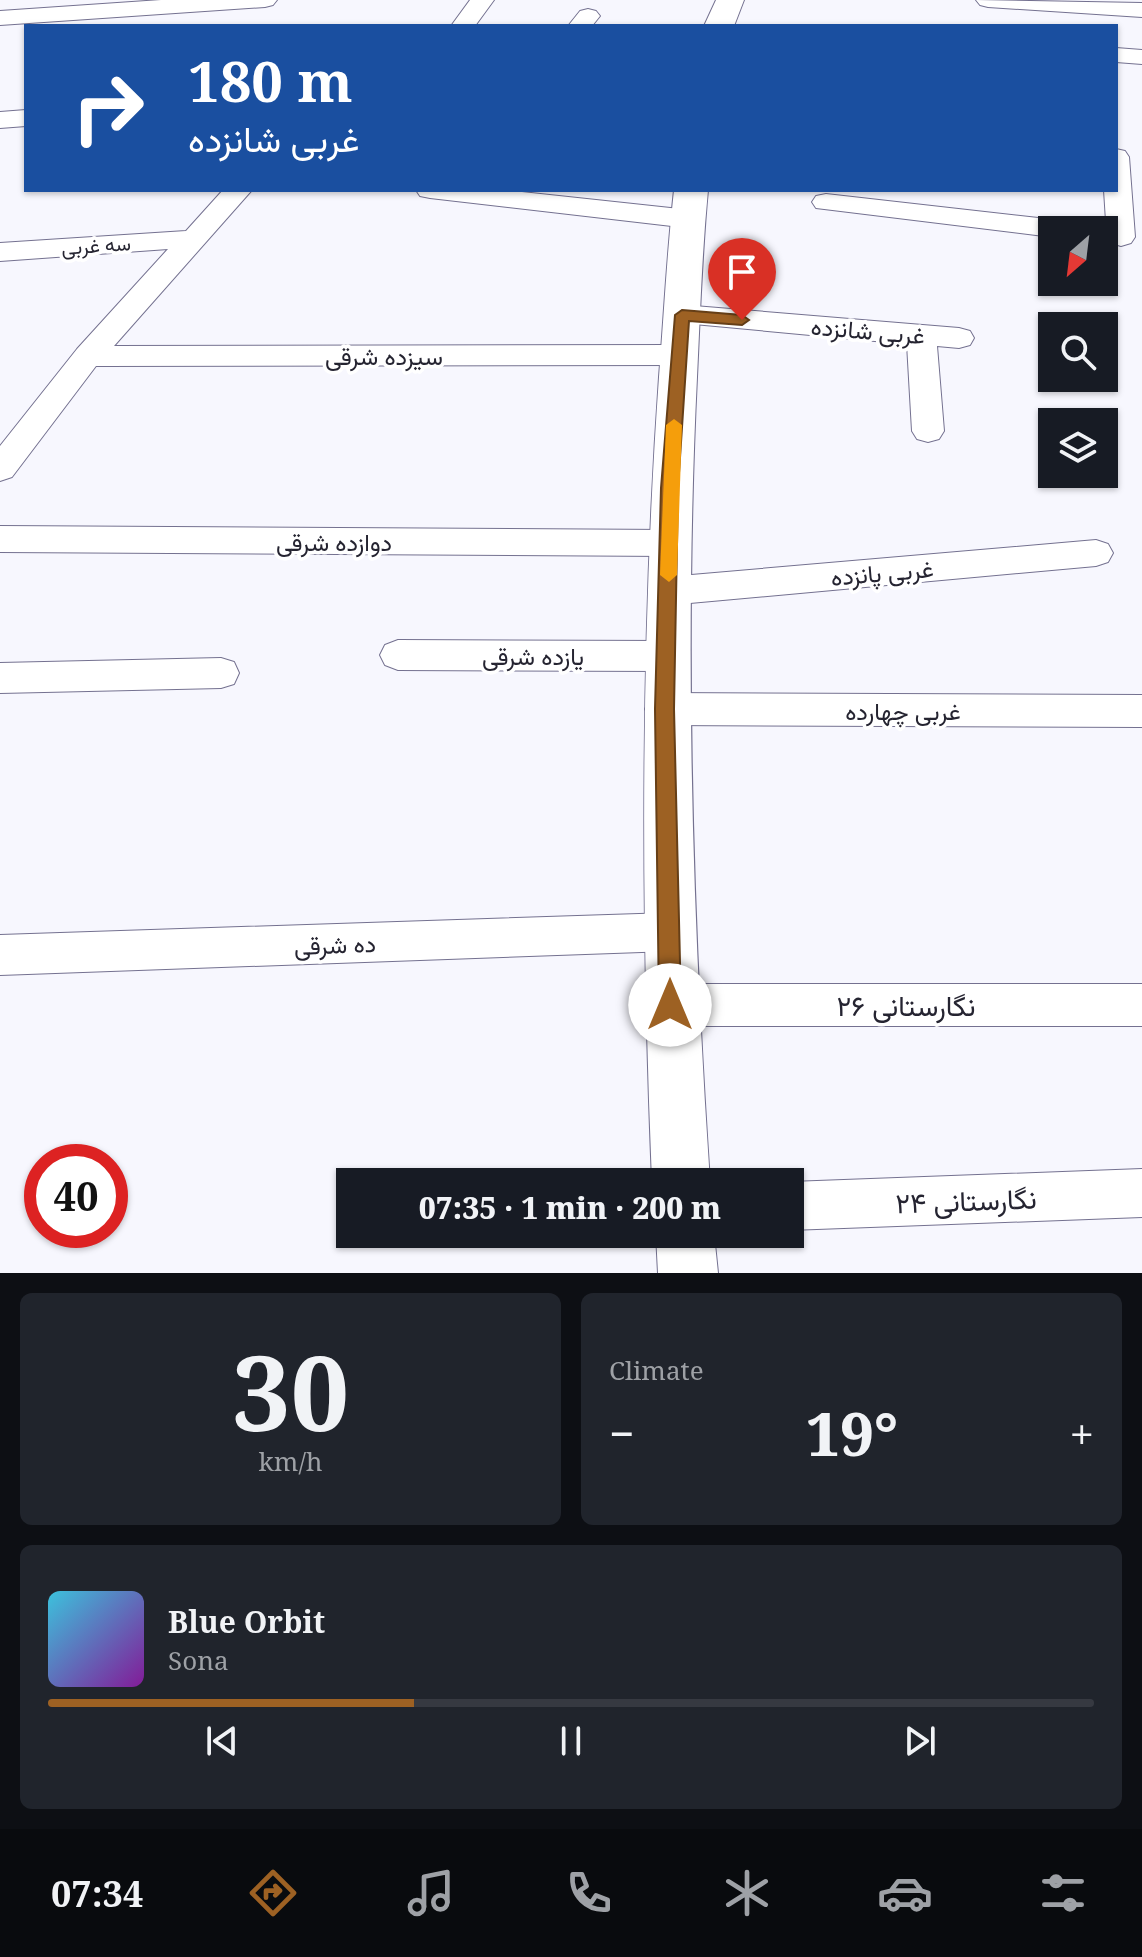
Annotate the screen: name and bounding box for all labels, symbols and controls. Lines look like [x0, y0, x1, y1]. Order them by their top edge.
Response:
text: 180 m [188, 42, 353, 118]
icon: right [56, 56, 160, 160]
text: غربی شانزده [188, 114, 360, 163]
north arrow [1038, 216, 1118, 296]
map controls [1038, 216, 1118, 488]
street label: سه غربی [60, 229, 132, 261]
pin [708, 238, 776, 320]
icon: arrive [720, 250, 764, 294]
street label: غربی شانزده [810, 309, 926, 351]
button: search [1038, 312, 1118, 392]
street label: سیزده شرقی [325, 339, 443, 372]
button: layers [1038, 408, 1118, 488]
street label: دوازده شرقی [276, 525, 392, 558]
street label: غربی پانزده [829, 551, 935, 594]
street label: یازده شرقی [482, 639, 584, 672]
street label: غربی چهارده [845, 694, 961, 728]
street label: ده شرقی [293, 926, 377, 962]
position arrow [628, 963, 712, 1047]
street label: نگارستانی ۲۶ [837, 986, 975, 1024]
speed limit sign: 40 [24, 1144, 128, 1248]
street label: نگارستانی ۲۴ [895, 1179, 1037, 1221]
text: 07:35 · 1 min · 200 m [419, 1187, 721, 1228]
text: 30 [232, 1320, 349, 1461]
text: Climate [609, 1352, 704, 1388]
text: 19° [806, 1392, 898, 1474]
text: − [609, 1403, 634, 1463]
text: + [1069, 1403, 1094, 1463]
text: km/h [259, 1443, 322, 1479]
text: Blue Orbit [168, 1601, 325, 1642]
text: Sona [168, 1642, 229, 1678]
icon: previous [200, 1719, 244, 1763]
icon: pause [549, 1719, 593, 1763]
icon: next [898, 1719, 942, 1763]
icon: directions [245, 1865, 301, 1921]
icon: music [403, 1865, 459, 1921]
icon: phone [561, 1865, 617, 1921]
icon: climate [719, 1865, 775, 1921]
icon: car [877, 1865, 933, 1921]
icon: filters [1035, 1865, 1091, 1921]
text: 07:34 [51, 1869, 143, 1918]

